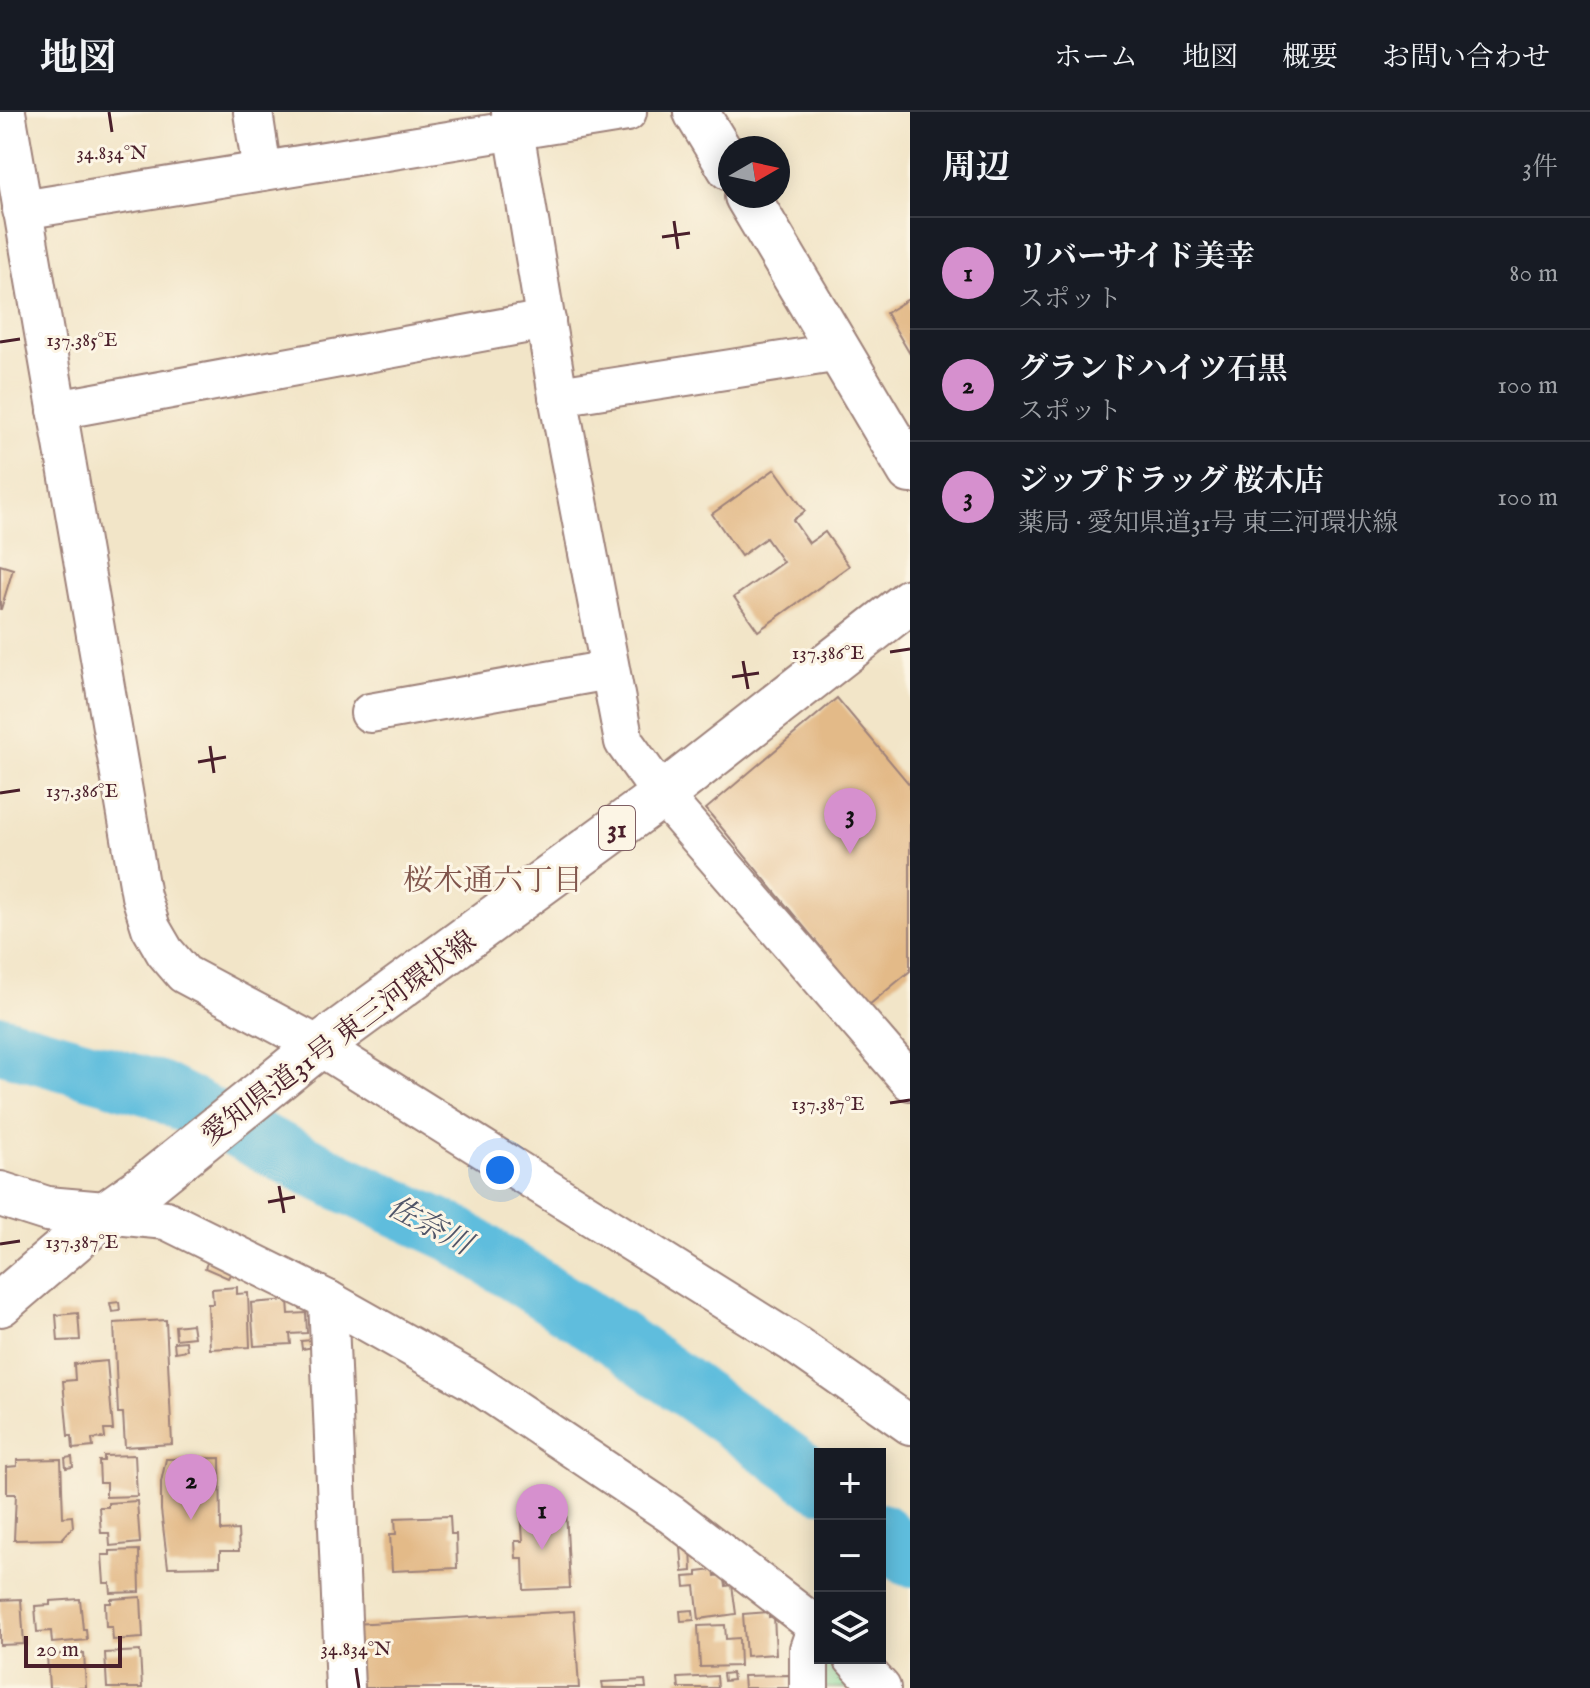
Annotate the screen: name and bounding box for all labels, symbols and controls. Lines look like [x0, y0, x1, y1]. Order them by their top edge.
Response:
text: 地図 [40, 36, 116, 84]
text: ホーム [1054, 41, 1138, 76]
text: 地図 [1182, 41, 1238, 76]
text: 概要 [1282, 41, 1338, 76]
text: お問い合わせ [1382, 41, 1550, 76]
north arrow [718, 136, 790, 208]
text: 34.834°N [77, 141, 147, 166]
text: 周辺 [942, 147, 1010, 190]
text: 3件 [1522, 151, 1558, 184]
text: リバーサイド美幸 [1018, 239, 1255, 277]
text: 1 [963, 257, 973, 290]
text: 80 m [1509, 257, 1558, 290]
text: スポット [1018, 283, 1122, 316]
text: 137.385°E [46, 328, 118, 353]
text: グランドハイツ石黒 [1018, 351, 1287, 389]
text: 2 [962, 369, 974, 402]
text: 100 m [1497, 369, 1558, 402]
text: スポット [1018, 395, 1122, 428]
text: ジップドラッグ 桜木店 [1018, 463, 1324, 501]
text: 3 [963, 481, 973, 514]
text: 100 m [1497, 481, 1558, 514]
text: 薬局 · 愛知県道31号 東三河環状線 [1018, 507, 1398, 540]
text: 137.386°E [792, 641, 864, 666]
text: 137.386°E [46, 779, 118, 804]
pin: 3 [824, 788, 876, 854]
road number: 31 [599, 806, 635, 850]
district label: 桜木通六丁目 [403, 863, 583, 901]
street label: 愛知県道31号 東三河環状線 [195, 924, 484, 1154]
text: 137.387°E [791, 1092, 865, 1117]
your location [480, 1150, 520, 1190]
water label: 佐奈川 [380, 1189, 480, 1266]
text: 137.387°E [45, 1230, 119, 1255]
map controls [814, 1448, 886, 1664]
button: + [814, 1448, 886, 1520]
pin: 2 [165, 1454, 217, 1520]
pin: 1 [516, 1484, 568, 1550]
button: − [814, 1520, 886, 1592]
button: layers [814, 1592, 886, 1664]
scale bar [24, 1632, 122, 1668]
text: 20 m [36, 1636, 79, 1664]
text: 34.834°N [321, 1637, 391, 1662]

